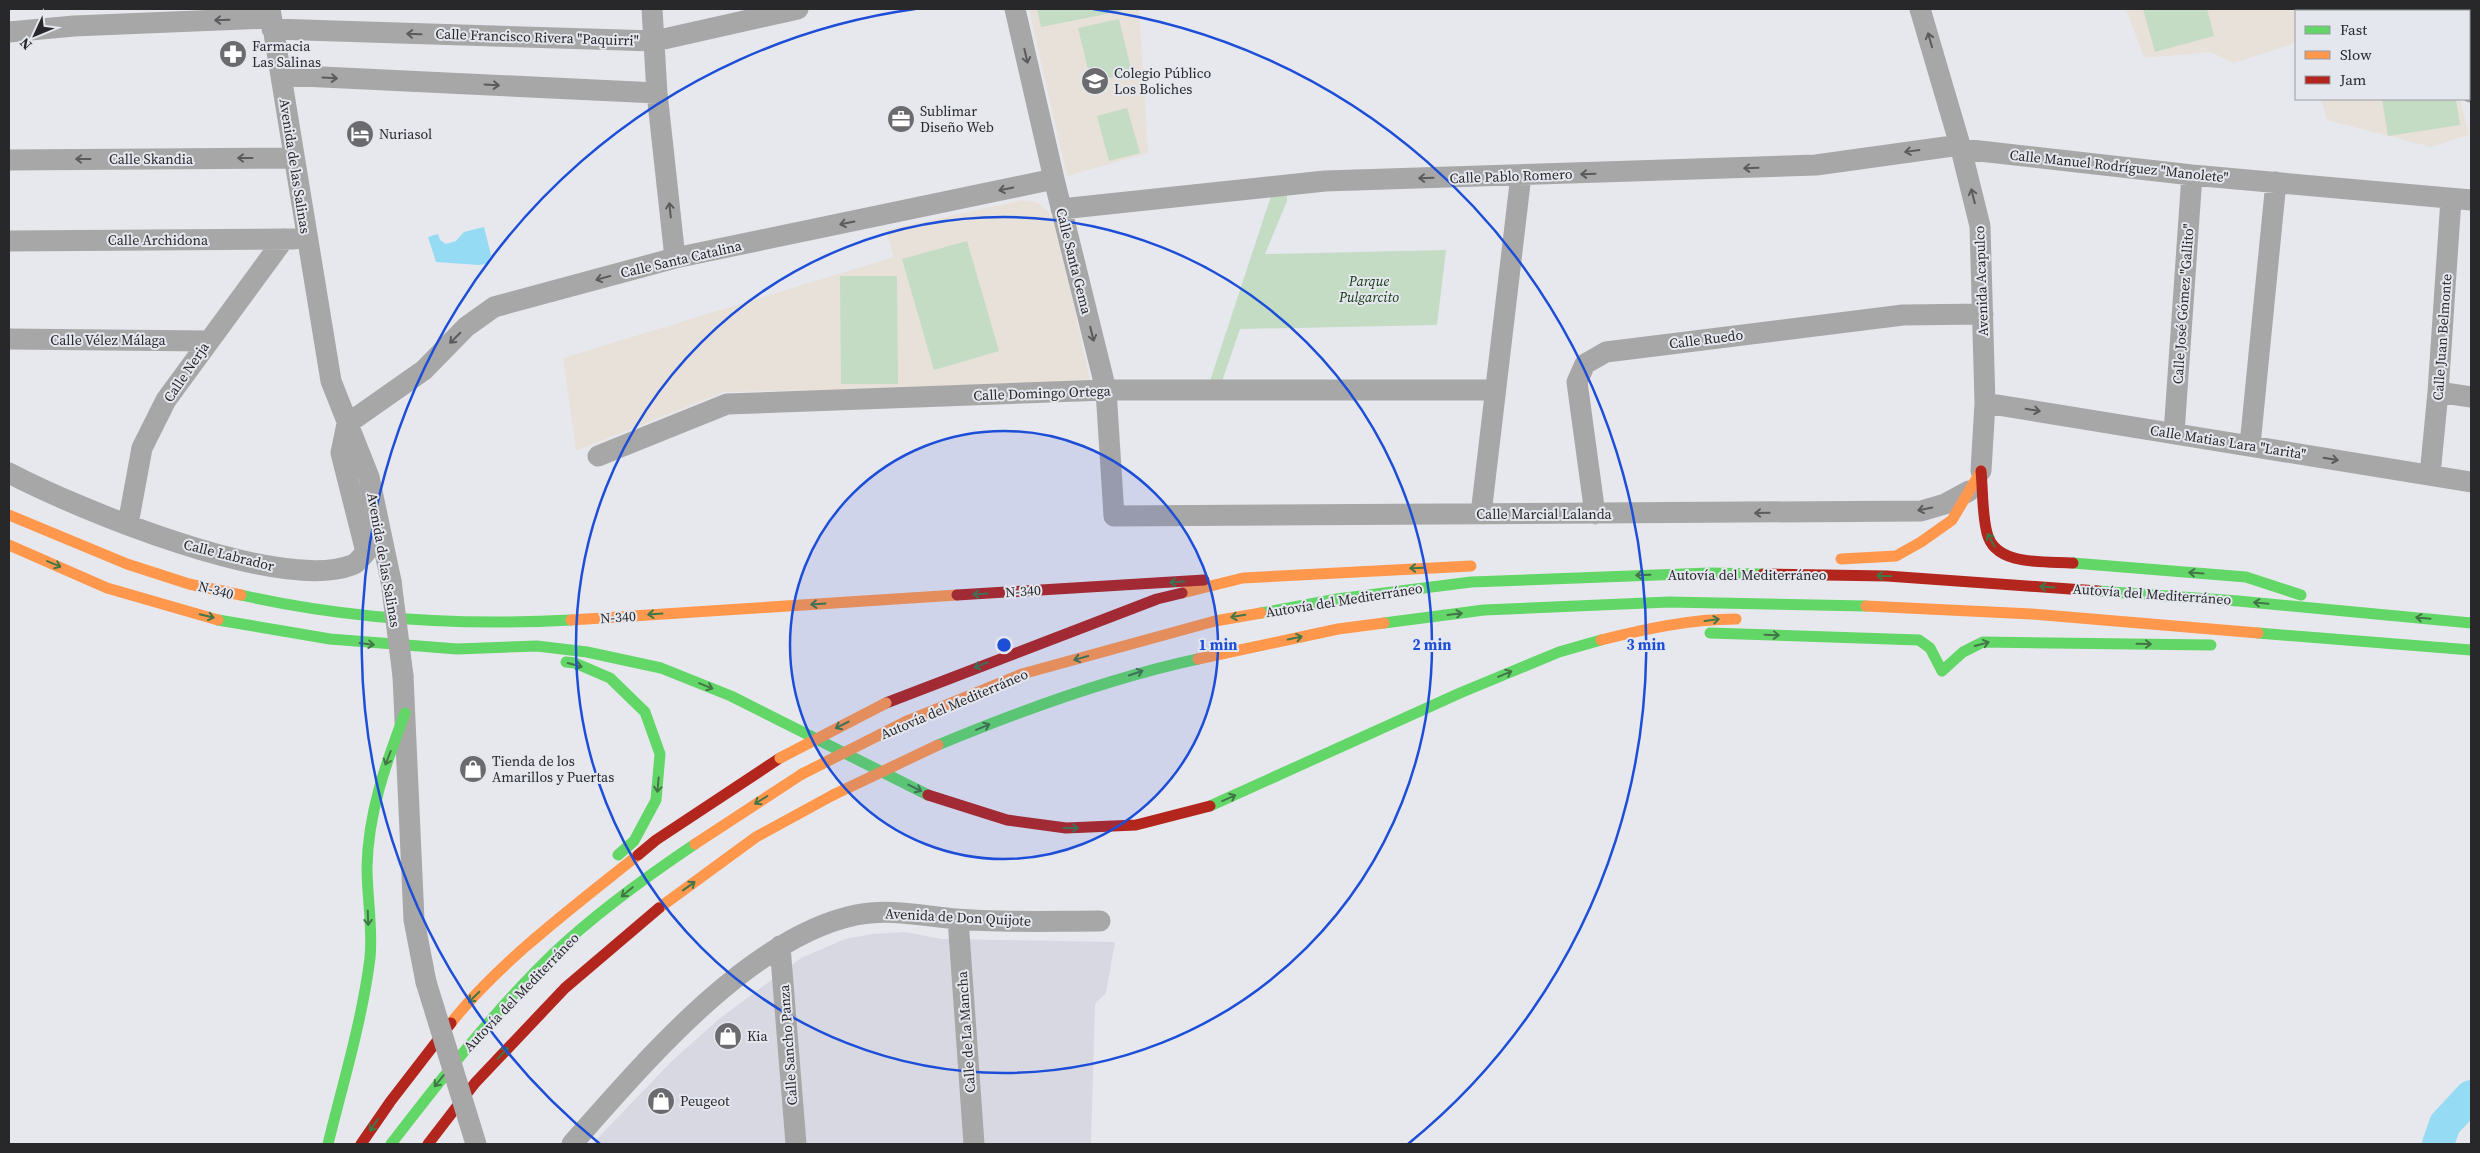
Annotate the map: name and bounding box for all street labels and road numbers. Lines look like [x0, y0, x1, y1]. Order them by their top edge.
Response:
street label: Calle Francisco Rivera "Paquirri" [435, 23, 639, 51]
street label: Avenida de las Salinas [274, 97, 316, 235]
street label: Calle Manuel Rodríguez "Manolete" [2009, 145, 2229, 187]
street label: Calle Skandia [109, 149, 194, 169]
street label: Calle Pablo Romero [1449, 164, 1573, 188]
street label: Calle Santa Gema [1051, 206, 1097, 317]
street label: Calle José Gómez "Gallito" [2167, 223, 2199, 385]
street label: Avenida Acapulco [1969, 225, 1993, 337]
street label: Calle Archidona [108, 230, 209, 250]
street label: Calle Santa Catalina [618, 235, 744, 283]
street label: Calle Juan Belmonte [2428, 273, 2456, 401]
street label: Calle Ruedo [1668, 324, 1744, 353]
street label: Calle Vélez Málaga [50, 330, 167, 350]
street label: Calle Nerja [158, 337, 214, 406]
street label: Calle Domingo Ortega [973, 381, 1112, 405]
street label: Calle Matias Lara "Larita" [2149, 420, 2307, 464]
street label: Avenida de las Salinas [362, 491, 406, 629]
street label: Calle Marcial Lalanda [1476, 504, 1613, 524]
street label: Calle Labrador [182, 534, 276, 576]
street label: Autovía del Mediterráneo [1668, 565, 1827, 585]
street label: N-340 [196, 576, 236, 604]
street label: Autovía del Mediterráneo [1264, 578, 1424, 622]
street label: Autovía del Mediterráneo [2072, 578, 2232, 610]
street label: N-340 [1005, 580, 1041, 602]
street label: N-340 [600, 606, 636, 628]
street label: Autovía del Mediterráneo [877, 664, 1031, 744]
street label: Avenida de Don Quijote [884, 903, 1032, 931]
street label: Autovía del Mediterráneo [459, 928, 584, 1056]
street label: Calle de La Mancha [952, 970, 980, 1093]
street label: Calle Sancho Panza [774, 983, 802, 1106]

